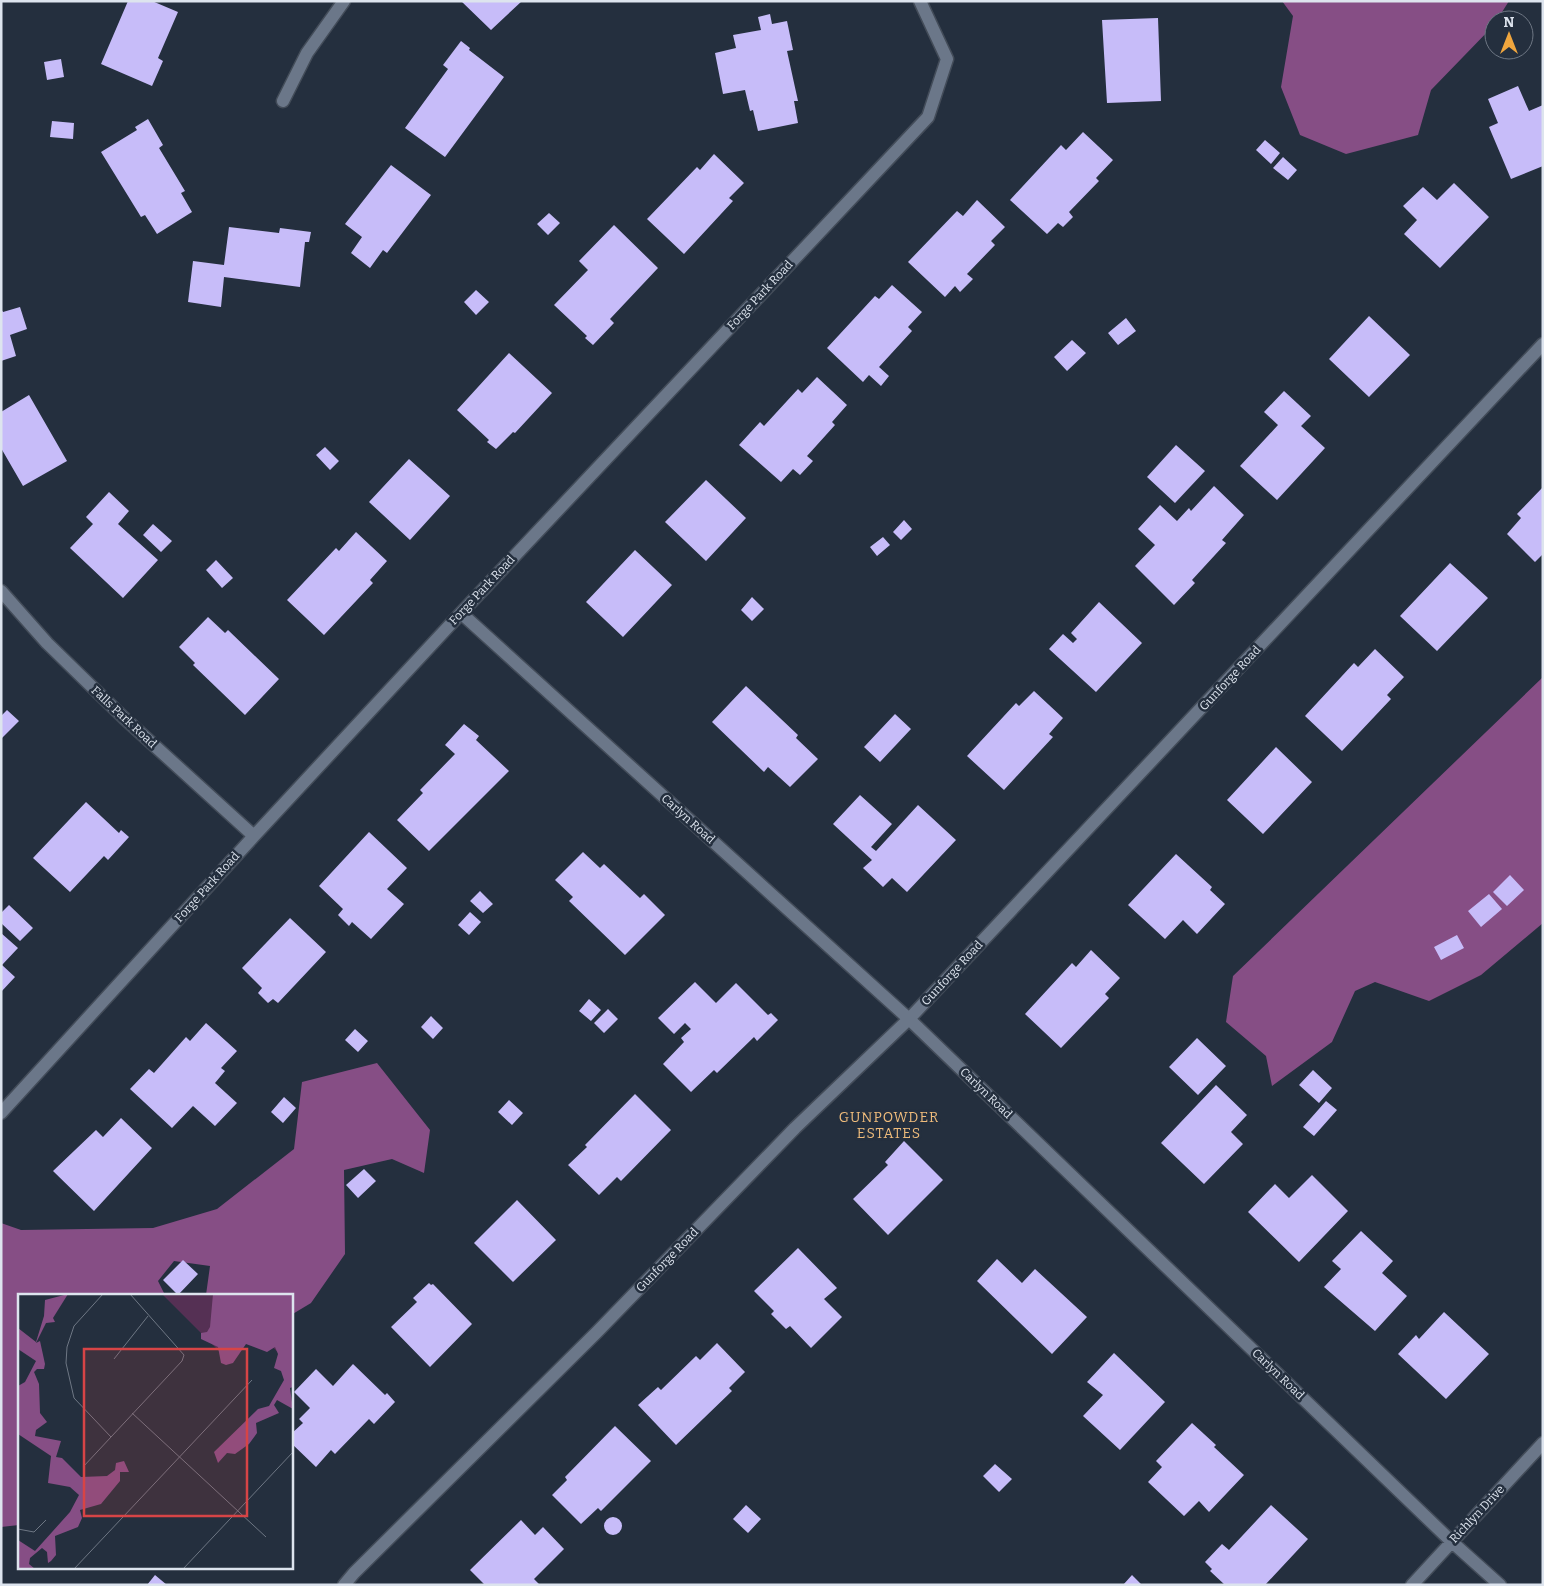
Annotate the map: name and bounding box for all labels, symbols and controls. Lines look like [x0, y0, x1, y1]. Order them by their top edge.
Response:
north arrow [1484, 10, 1534, 60]
text: N [1504, 14, 1515, 31]
street label: Forge Park Road [724, 257, 796, 333]
street label: Forge Park Road [446, 552, 518, 628]
street label: Gunforge Road [1196, 643, 1264, 713]
street label: Falls Park Road [89, 683, 159, 751]
street label: Carlyn Road [658, 791, 718, 847]
street label: Forge Park Road [172, 849, 242, 925]
street label: Gunforge Road [918, 938, 986, 1008]
street label: Carlyn Road [957, 1065, 1015, 1121]
district label: GUNPOWDER ESTATES [839, 1109, 939, 1142]
street label: Gunforge Road [633, 1225, 701, 1295]
inset map [18, 1294, 292, 1568]
street label: Carlyn Road [1249, 1346, 1307, 1402]
street label: Richlyn Drive [1447, 1482, 1507, 1546]

